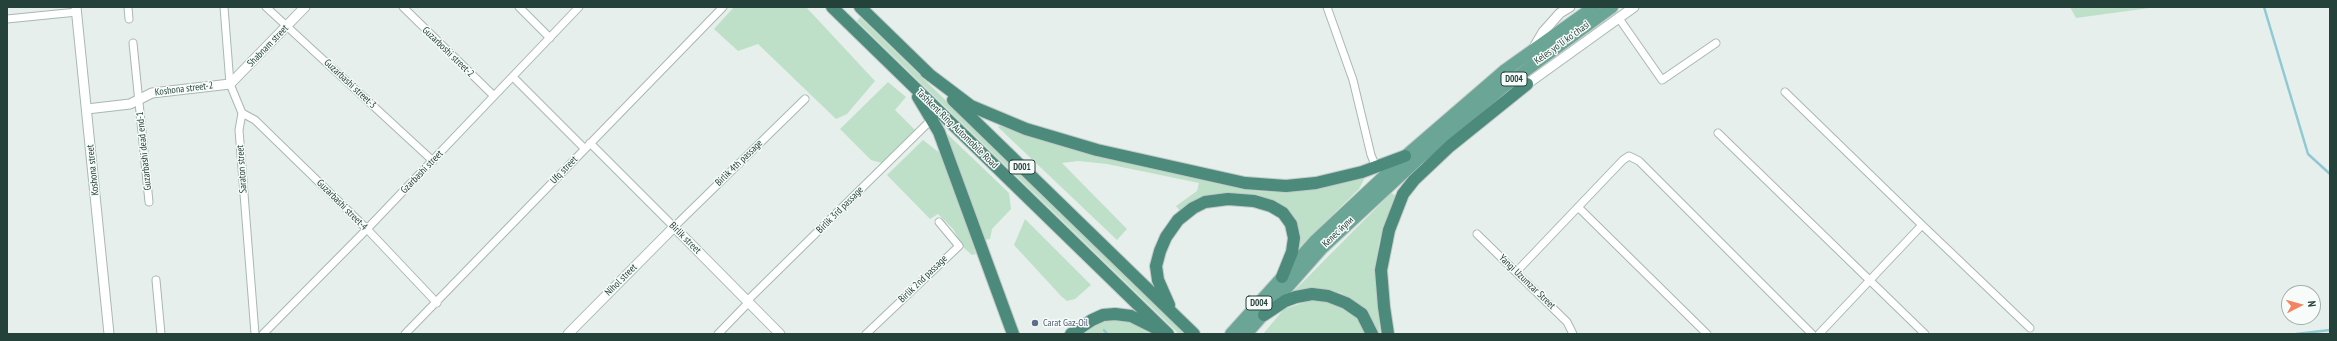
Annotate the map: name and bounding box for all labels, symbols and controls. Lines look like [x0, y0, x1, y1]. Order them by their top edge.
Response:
street label: Keles yoʻli koʻchasi [1532, 19, 1592, 67]
street label: Shabnam street [245, 22, 291, 70]
street label: Guzarboshi street-2 [420, 24, 476, 80]
street label: Guzarbashi street-3 [321, 57, 379, 111]
road number: D004 [1501, 72, 1527, 86]
street label: Koshona street-2 [154, 79, 214, 99]
street label: Tashkent Ring Automobile Road [913, 87, 1001, 171]
street label: Guzarbаshi dead end-1 [134, 111, 154, 191]
street label: Birlik 4th passage [713, 137, 765, 189]
street label: Koshona street [84, 144, 102, 196]
street label: Saraton street [234, 144, 250, 194]
street label: Gzarbashi street [398, 148, 446, 196]
street label: Ufq street [548, 154, 580, 186]
road number: D001 [1009, 160, 1035, 174]
street label: Guzarbashi street-4 [314, 177, 370, 233]
street label: Birlik 3rd passage [814, 184, 866, 236]
street label: Келес йули [1320, 214, 1356, 250]
street label: Birlik street [667, 220, 703, 256]
street label: Yangi Uzumzar Street [1496, 252, 1558, 312]
street label: Birlik 2nd passage [896, 253, 950, 305]
street label: Nihol street [602, 261, 640, 299]
north arrow [2281, 285, 2321, 325]
road number: D004 [1246, 296, 1272, 310]
text: N [2305, 300, 2319, 308]
place label: Carat Gaz-Oil [1043, 317, 1088, 329]
marker: Carat Gaz-Oil [1030, 318, 1040, 328]

